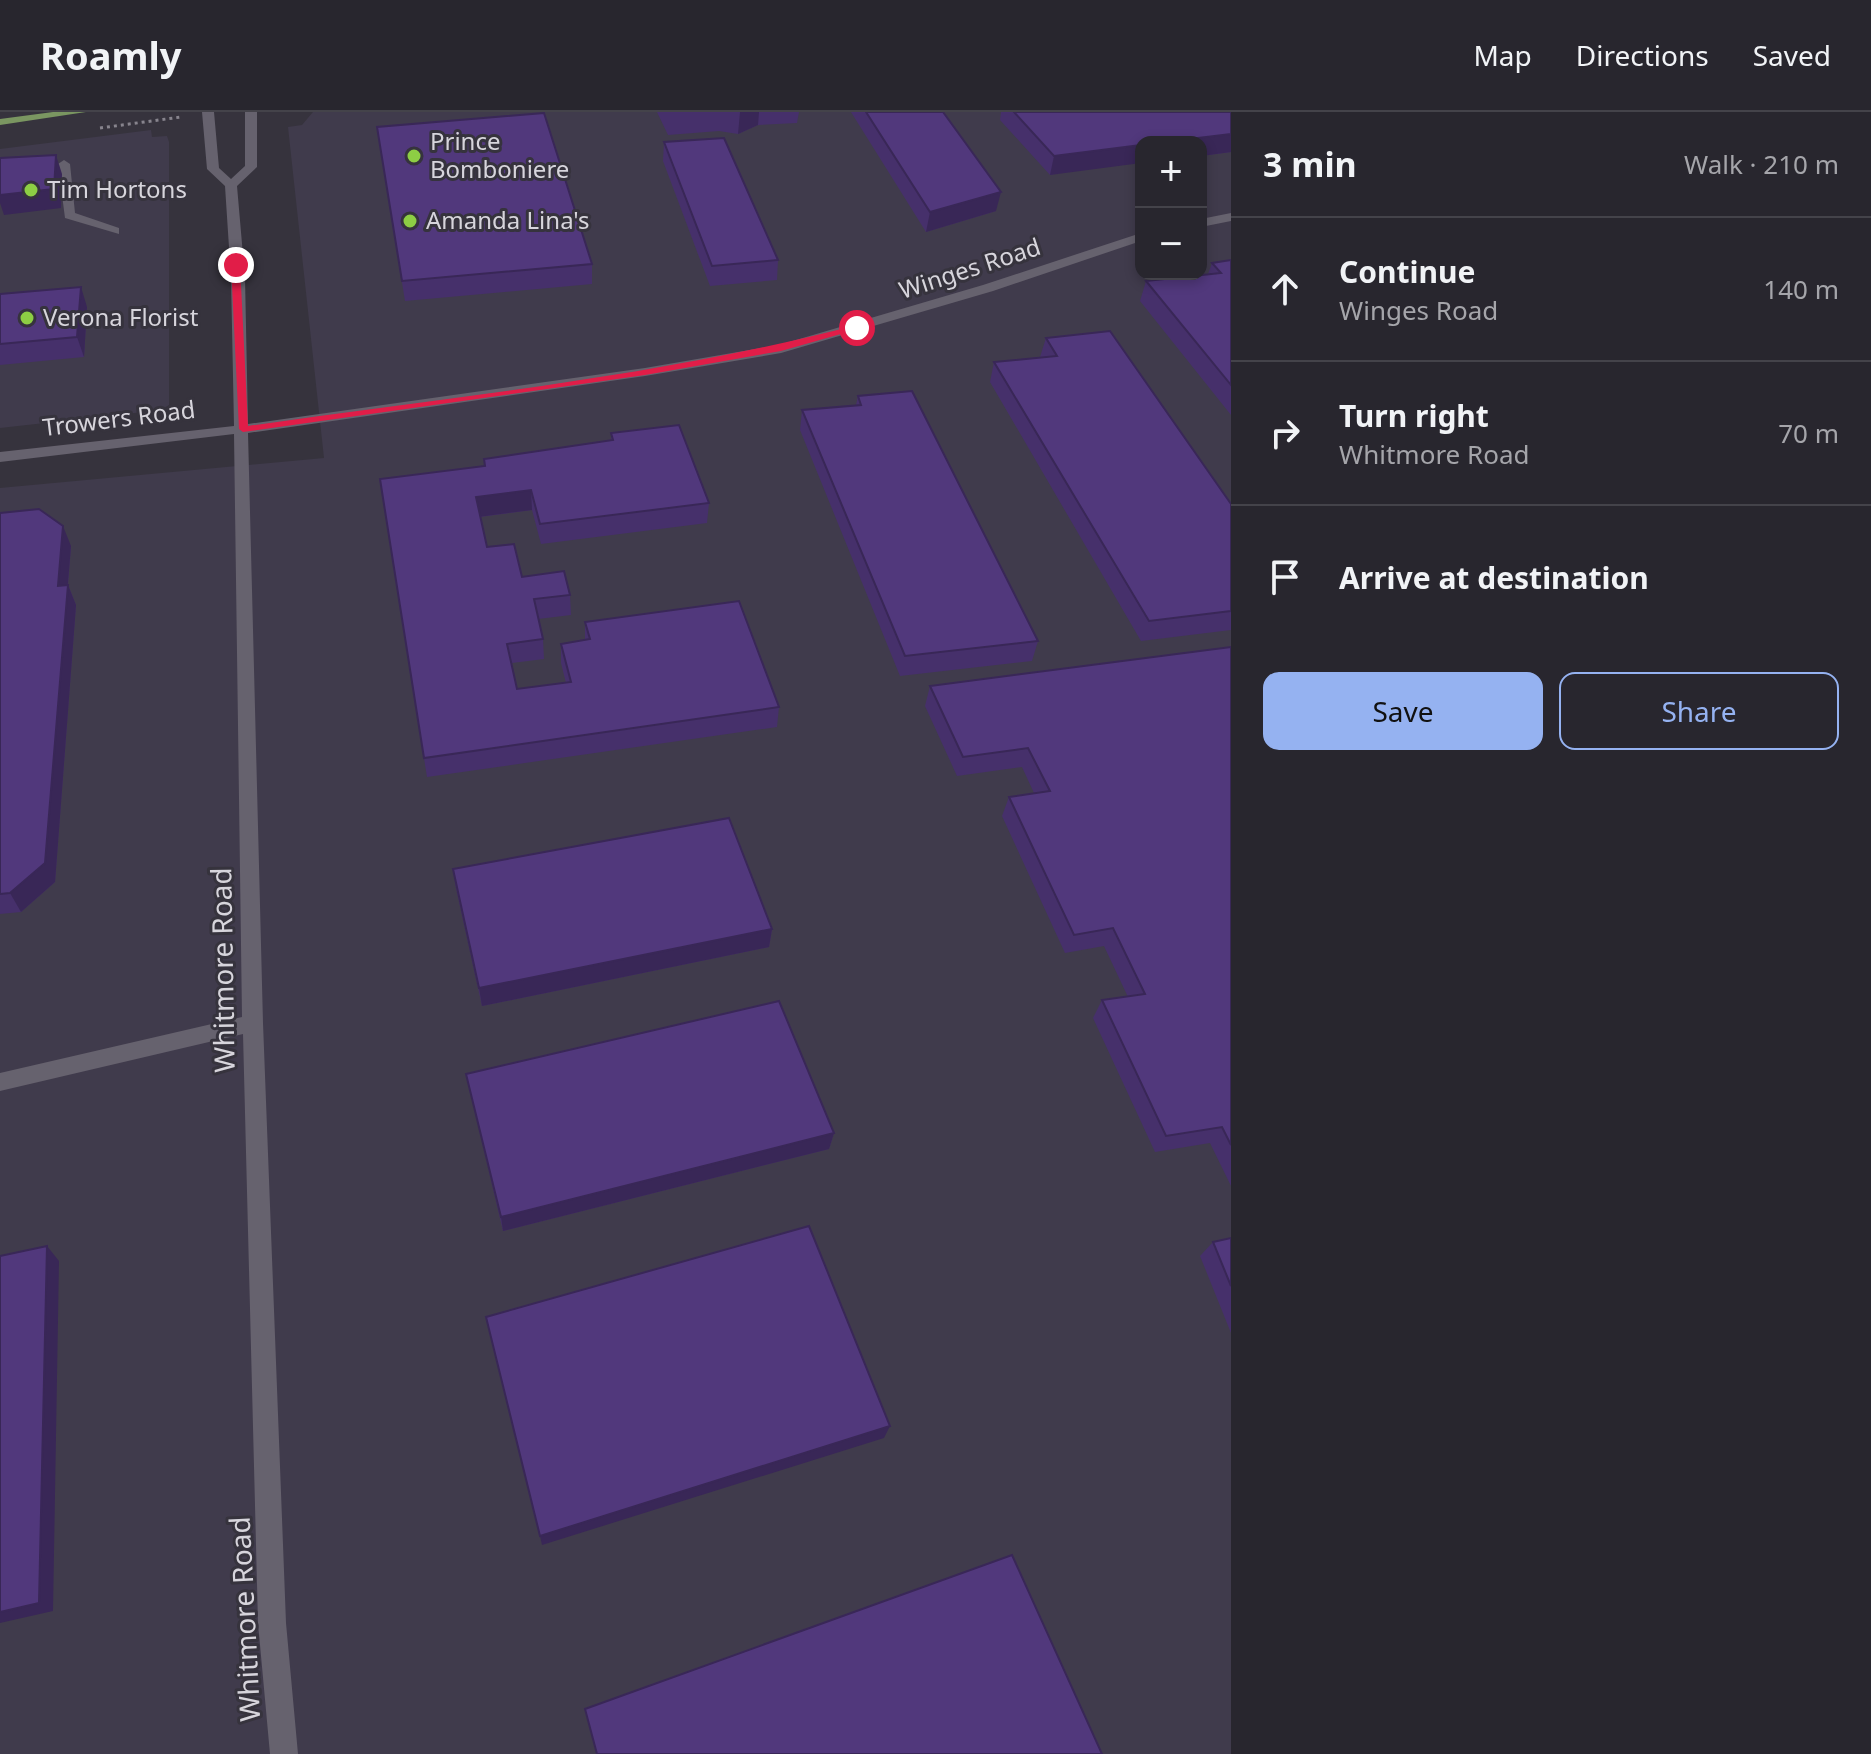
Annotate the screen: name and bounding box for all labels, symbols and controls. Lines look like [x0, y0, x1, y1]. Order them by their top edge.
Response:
text: Roamly [40, 29, 182, 81]
text: Map [1473, 36, 1532, 74]
text: Directions [1576, 36, 1709, 74]
text: Saved [1753, 36, 1831, 74]
place label: Prince Bomboniere [430, 124, 569, 185]
map controls [1135, 136, 1207, 280]
button: + [1135, 136, 1207, 208]
text: 3 min [1263, 141, 1357, 187]
text: Walk · 210 m [1684, 146, 1839, 182]
marker: Prince Bomboniere [405, 147, 423, 165]
place label: Tim Hortons [47, 172, 187, 205]
marker: Tim Hortons [22, 181, 40, 199]
place label: Amanda Lina's [426, 203, 590, 236]
button: − [1135, 208, 1207, 280]
marker: Amanda Lina's [401, 212, 419, 230]
street label: Winges Road [895, 229, 1045, 306]
route end [218, 247, 254, 283]
text: Continue [1339, 251, 1475, 292]
icon: ahead [1263, 267, 1307, 311]
text: 140 m [1763, 271, 1839, 307]
text: Winges Road [1339, 292, 1498, 328]
place label: Verona Florist [43, 300, 199, 333]
marker: Verona Florist [18, 309, 36, 327]
route start [839, 310, 875, 346]
street label: Trowers Road [41, 392, 197, 443]
text: Turn right [1339, 395, 1489, 436]
icon: right [1263, 411, 1307, 455]
text: 70 m [1778, 415, 1839, 451]
text: Whitmore Road [1339, 436, 1530, 472]
icon: arrive [1263, 555, 1307, 599]
text: Arrive at destination [1339, 557, 1649, 598]
button: Save [1263, 672, 1543, 750]
button: Share [1559, 672, 1839, 750]
street label: Whitmore Road [201, 867, 243, 1073]
street label: Whitmore Road [220, 1516, 268, 1722]

